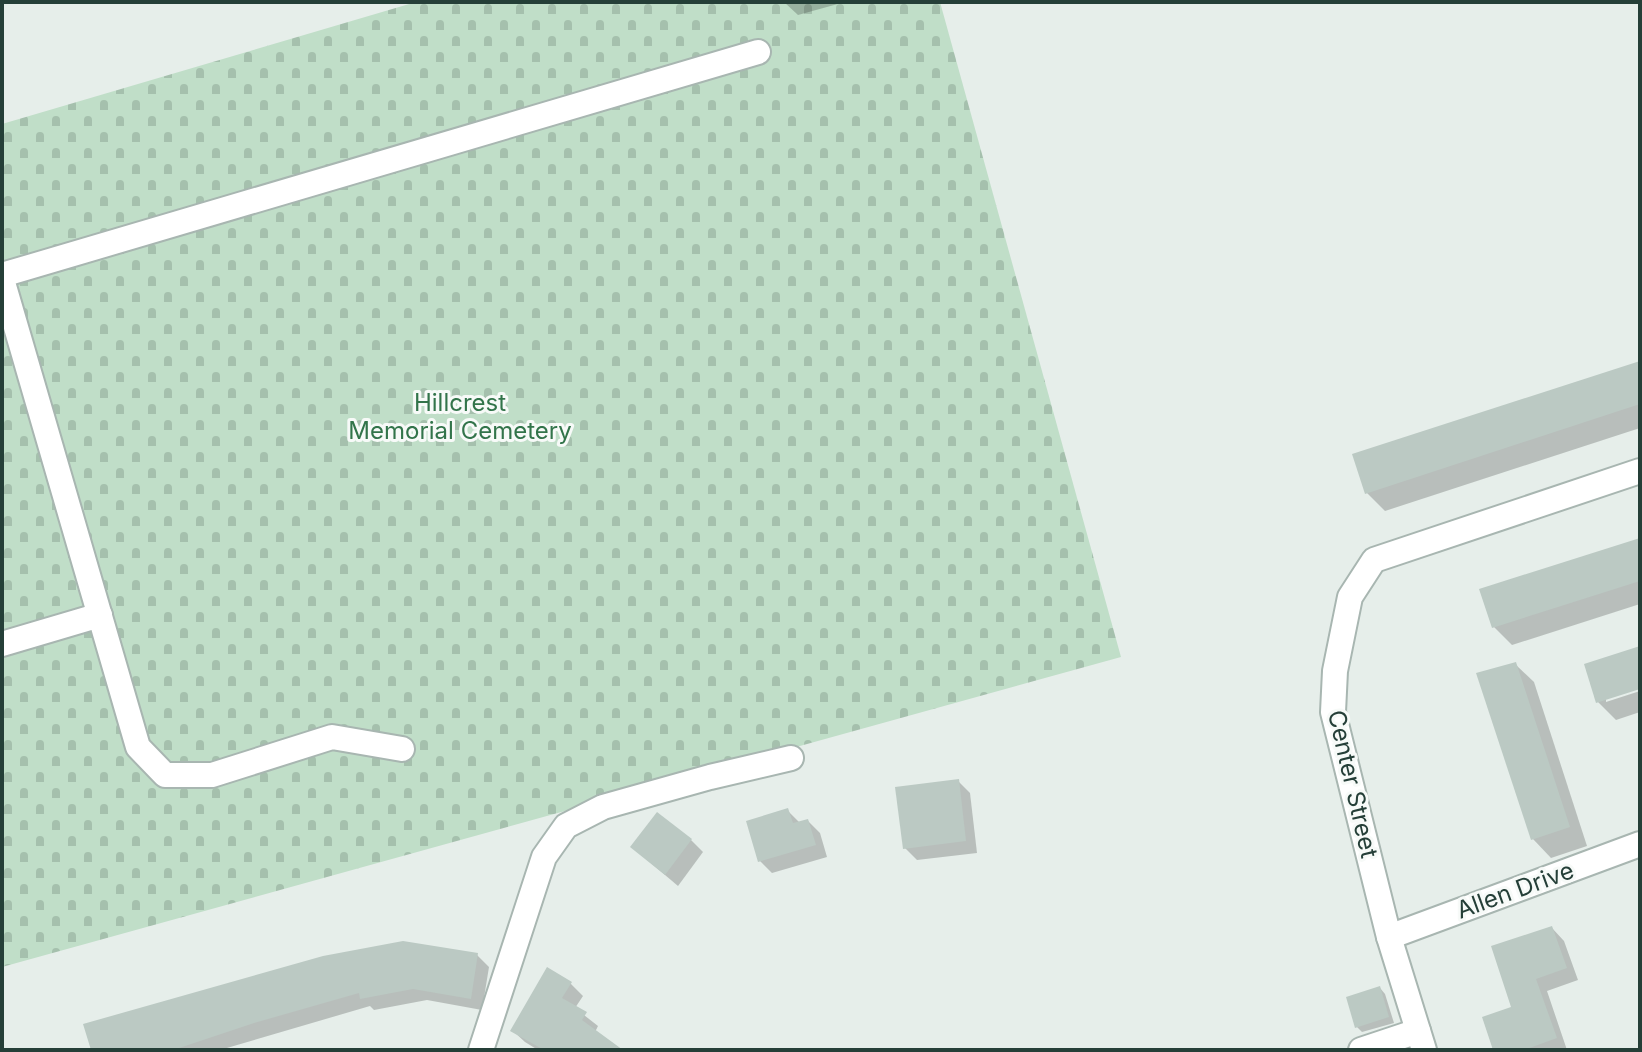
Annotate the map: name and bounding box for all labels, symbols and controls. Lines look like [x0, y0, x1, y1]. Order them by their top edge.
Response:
park label: Hillcrest Memorial Cemetery [348, 388, 572, 445]
street label: Center Street [1322, 707, 1384, 861]
street label: Allen Drive [1452, 855, 1578, 925]

